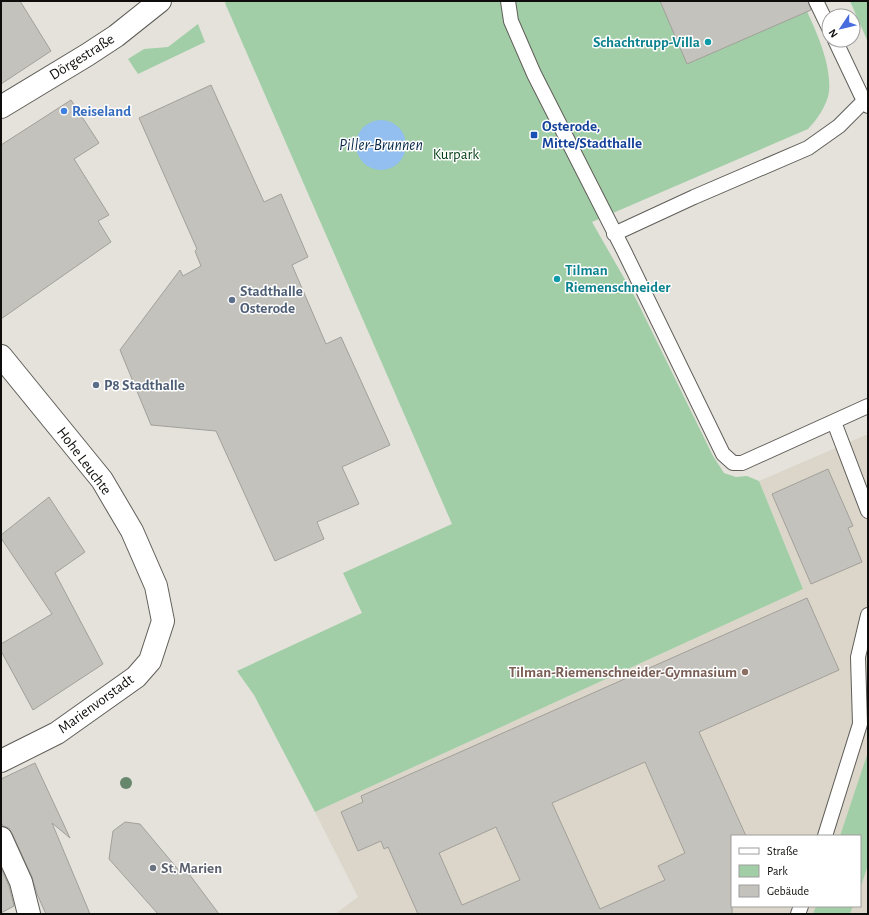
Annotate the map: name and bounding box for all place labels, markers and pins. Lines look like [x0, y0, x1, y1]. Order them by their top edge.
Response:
place label: Schachtrupp-Villa [593, 35, 700, 50]
marker: Schachtrupp-Villa [703, 37, 713, 47]
place label: Reiseland [72, 104, 131, 119]
marker: Reiseland [59, 106, 69, 116]
place label: Osterode, Mitte/Stadthalle [542, 119, 642, 151]
marker: Osterode, Mitte/Stadthalle [529, 130, 539, 140]
place label: Tilman Riemenschneider [565, 263, 671, 295]
marker: Tilman Riemenschneider [552, 274, 562, 284]
place label: Stadthalle Osterode [240, 284, 303, 316]
marker: Stadthalle Osterode [227, 295, 237, 305]
place label: P8 Stadthalle [104, 378, 185, 393]
marker: P8 Stadthalle [91, 380, 101, 390]
place label: Tilman-Riemenschneider-Gymnasium [509, 665, 737, 680]
marker: Tilman-Riemenschneider-Gymnasium [740, 667, 750, 677]
place label: St. Marien [161, 861, 222, 876]
marker: St. Marien [148, 863, 158, 873]

